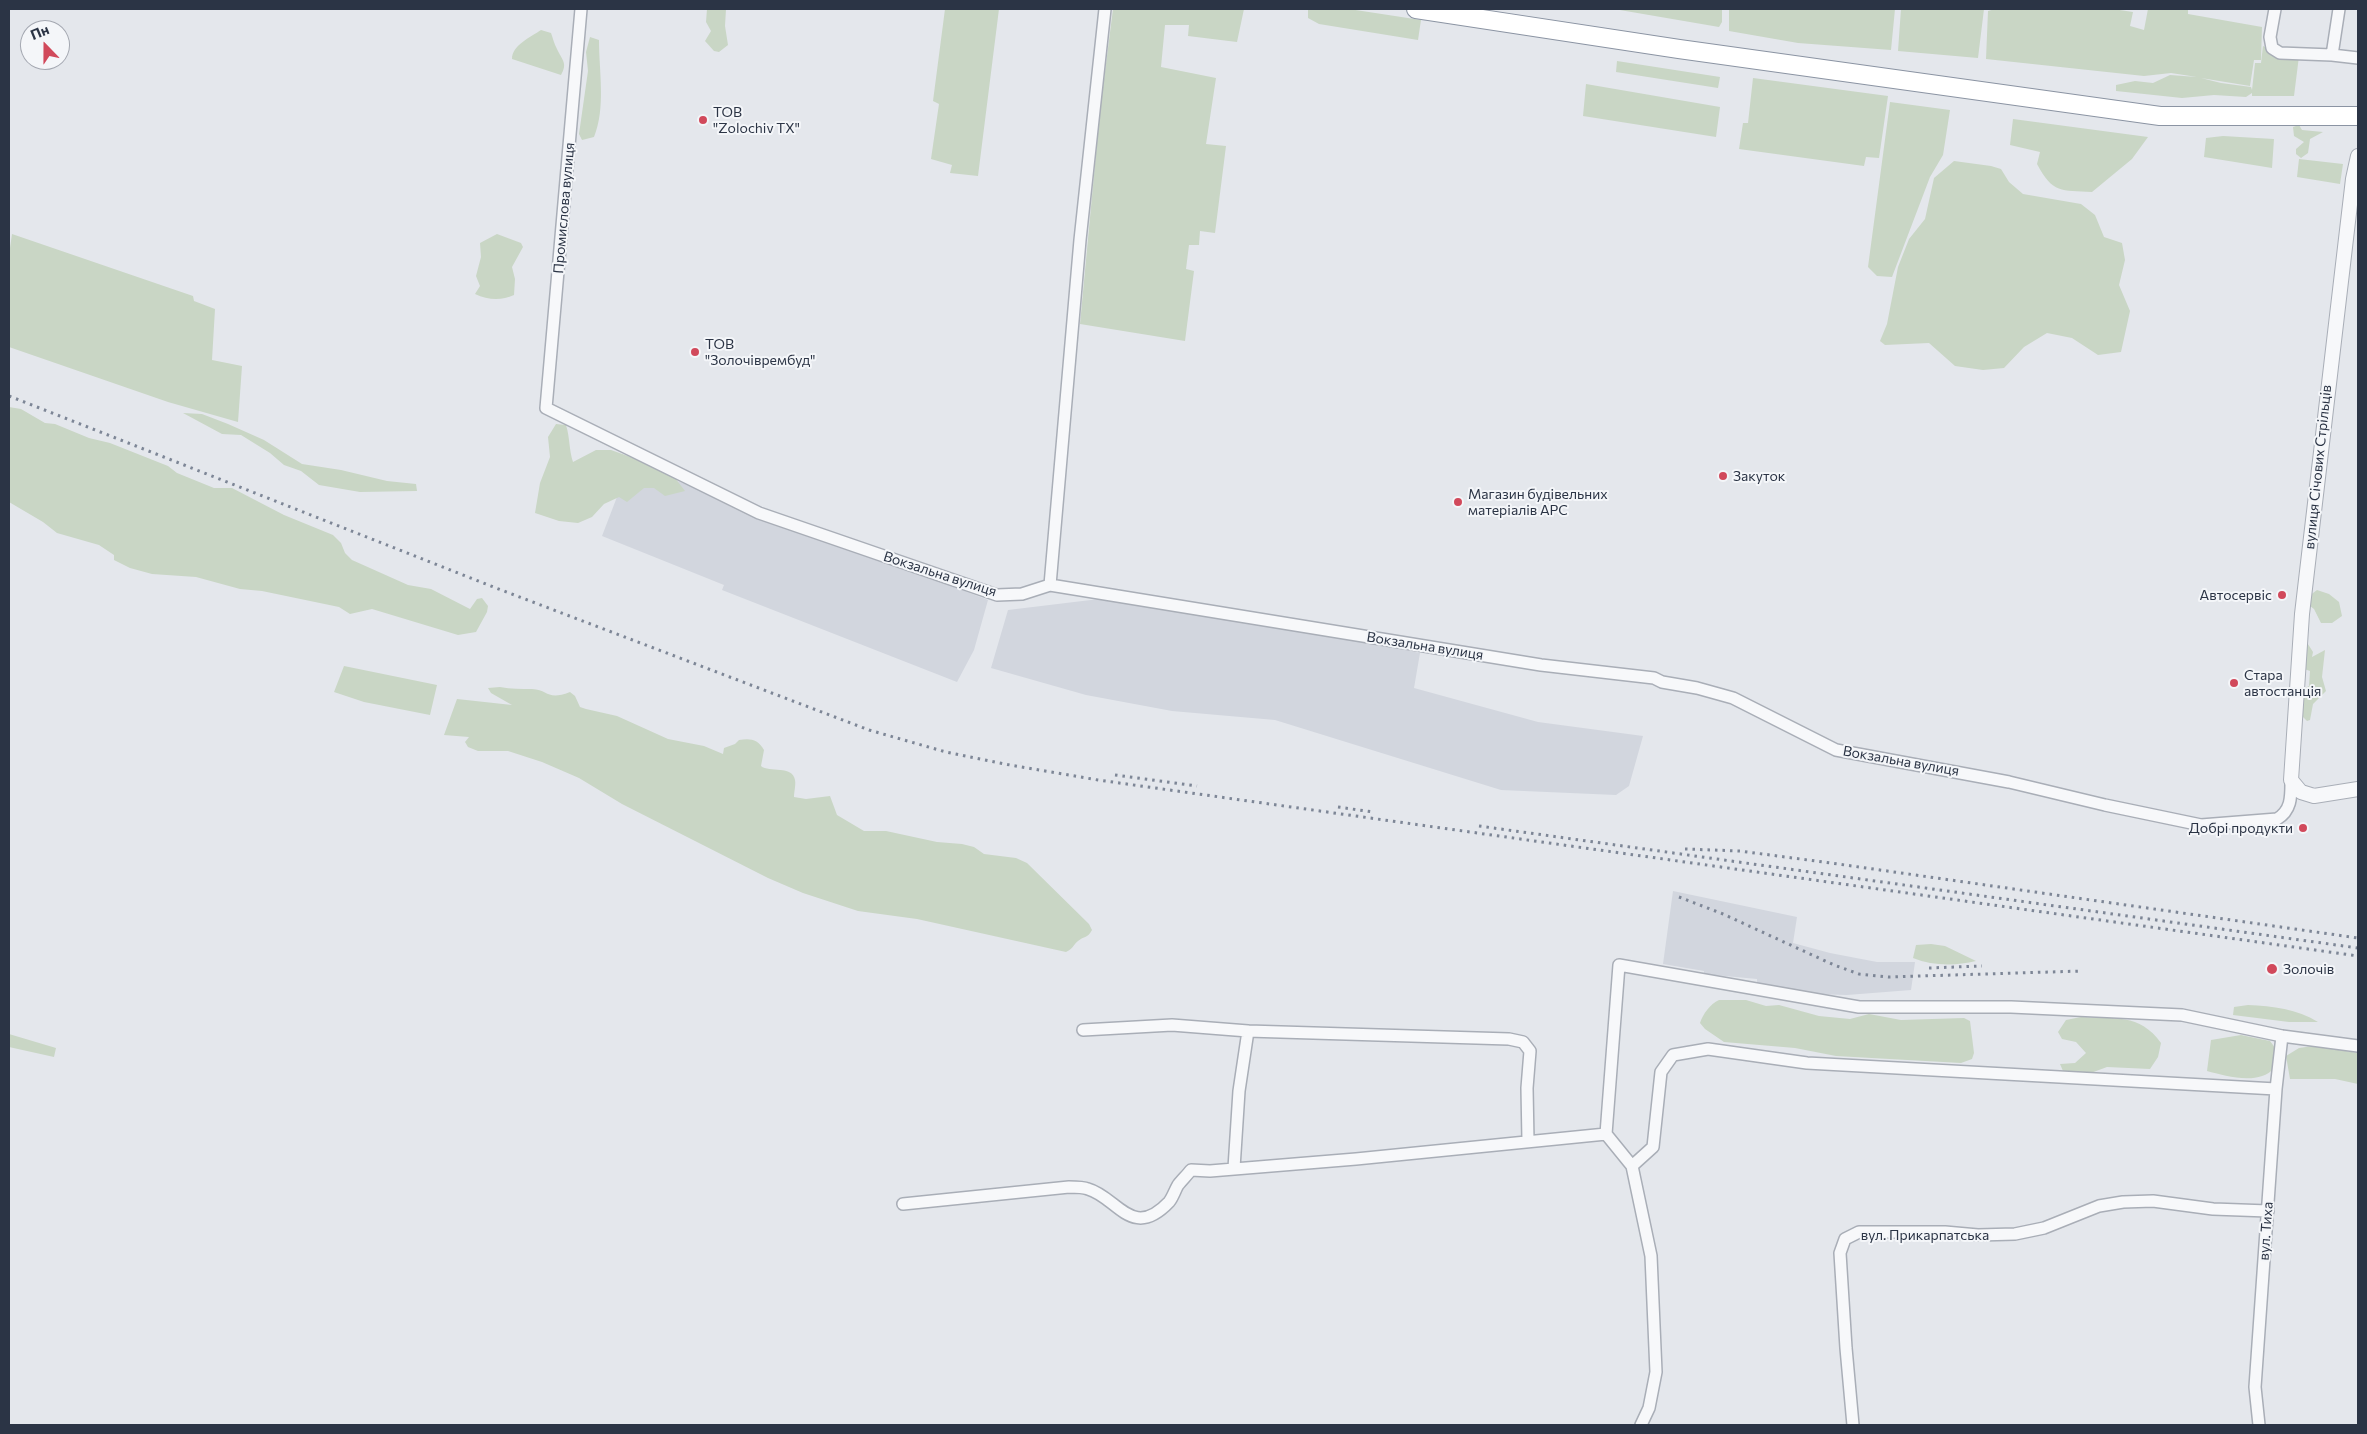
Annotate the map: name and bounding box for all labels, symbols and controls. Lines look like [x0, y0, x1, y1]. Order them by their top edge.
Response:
north arrow [20, 20, 70, 70]
text: Пн [28, 20, 51, 43]
place label: ТОВ "Zolochiv TX" [713, 104, 800, 136]
marker: ТОВ "Zolochiv TX" [697, 114, 709, 126]
street label: Промислова вулиця [550, 142, 578, 274]
place label: ТОВ "Золочіврембуд" [705, 336, 815, 368]
marker: ТОВ "Золочіврембуд" [689, 346, 701, 358]
street label: вулиця Січових Стрільців [2301, 384, 2335, 550]
place label: Закуток [1733, 468, 1785, 484]
marker: Закуток [1717, 470, 1729, 482]
place label: Магазин будівельних матеріалів APC [1468, 486, 1608, 518]
marker: Магазин будівельних матеріалів APC [1452, 496, 1464, 508]
street label: Вокзальна вулиця [881, 548, 999, 600]
place label: Автосервіс [2200, 587, 2272, 603]
marker: Автосервіс [2276, 589, 2288, 601]
street label: Вокзальна вулиця [1365, 628, 1485, 664]
place label: Стара автостанція [2244, 667, 2321, 700]
marker: Стара автостанція [2228, 677, 2240, 689]
street label: Вокзальна вулиця [1841, 742, 1961, 780]
place label: Добрі продукти [2189, 820, 2293, 836]
marker: Добрі продукти [2297, 822, 2309, 834]
place label: Золочів [2283, 961, 2334, 977]
marker: Золочів [2265, 962, 2279, 976]
street label: вул. Тиха [2256, 1201, 2276, 1261]
street label: вул. Прикарпатська [1861, 1227, 1989, 1243]

